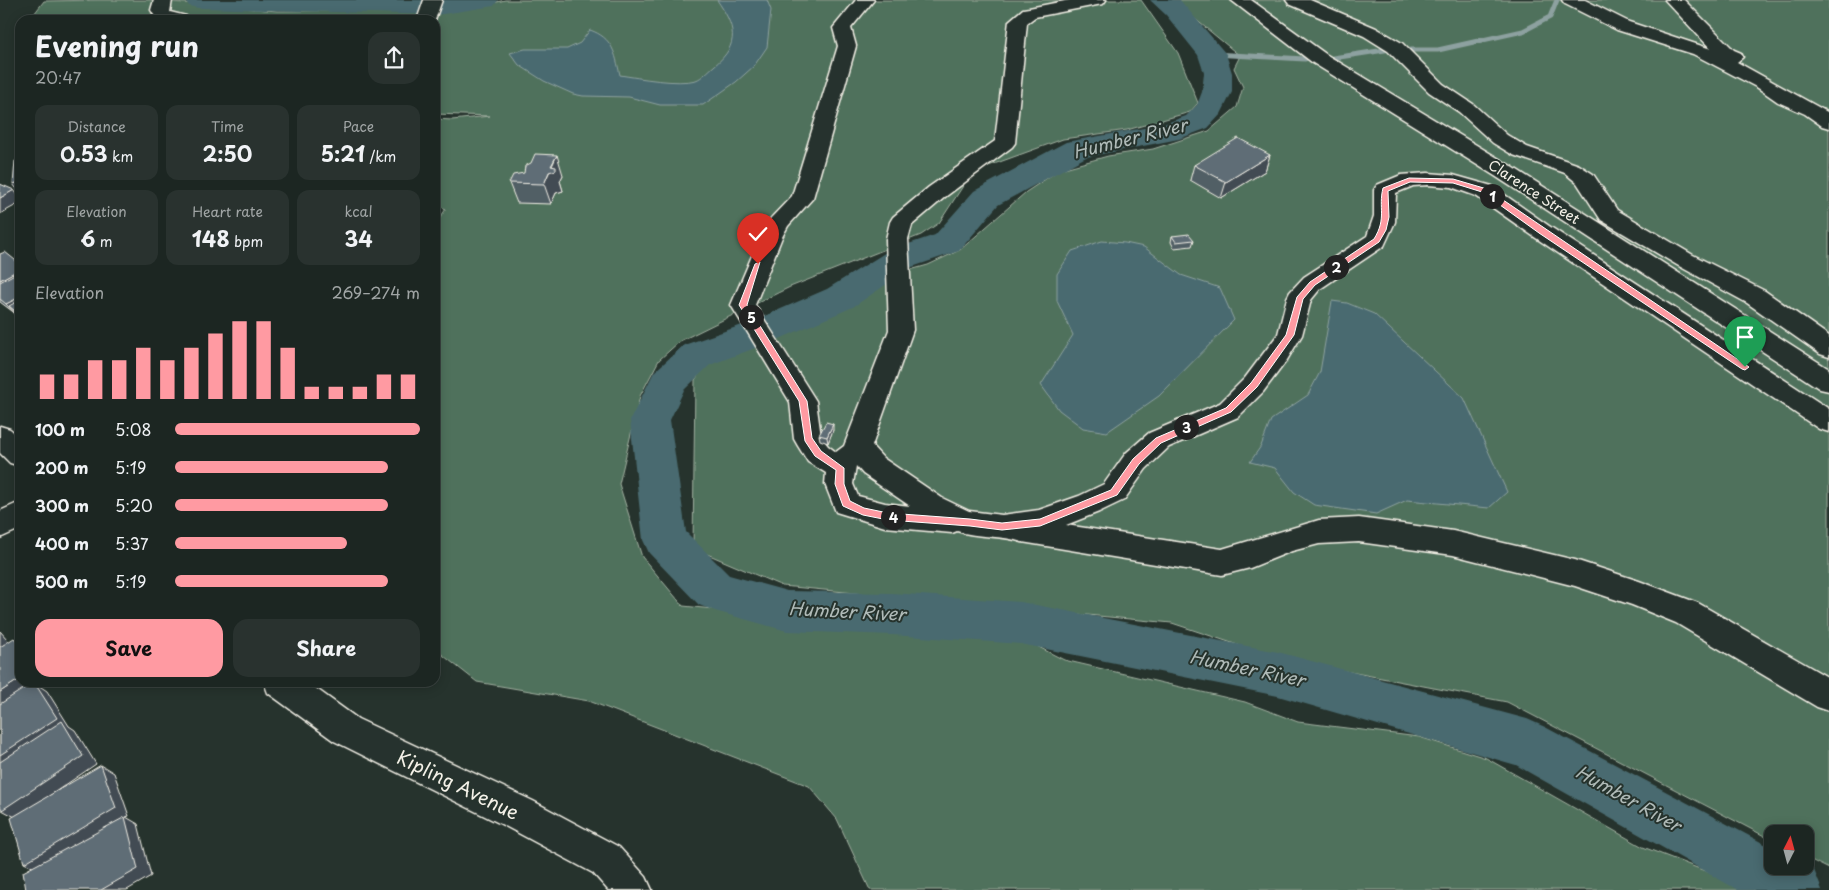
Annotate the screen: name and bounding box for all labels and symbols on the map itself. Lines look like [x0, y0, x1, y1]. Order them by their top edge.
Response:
water label: Humber River [1070, 110, 1192, 165]
street label: Clarence Street [1484, 154, 1584, 229]
pin: 1 [1480, 184, 1504, 208]
pin [737, 213, 779, 264]
pin: 2 [1324, 254, 1348, 280]
pin: 5 [738, 304, 764, 330]
pin [1724, 316, 1766, 367]
pin: 3 [1174, 414, 1198, 440]
pin: 4 [880, 504, 906, 530]
water label: Humber River [788, 594, 909, 627]
water label: Humber River [1187, 642, 1310, 693]
street label: Kipling Avenue [393, 742, 524, 826]
water label: Humber River [1571, 758, 1689, 839]
north arrow [1764, 825, 1814, 875]

